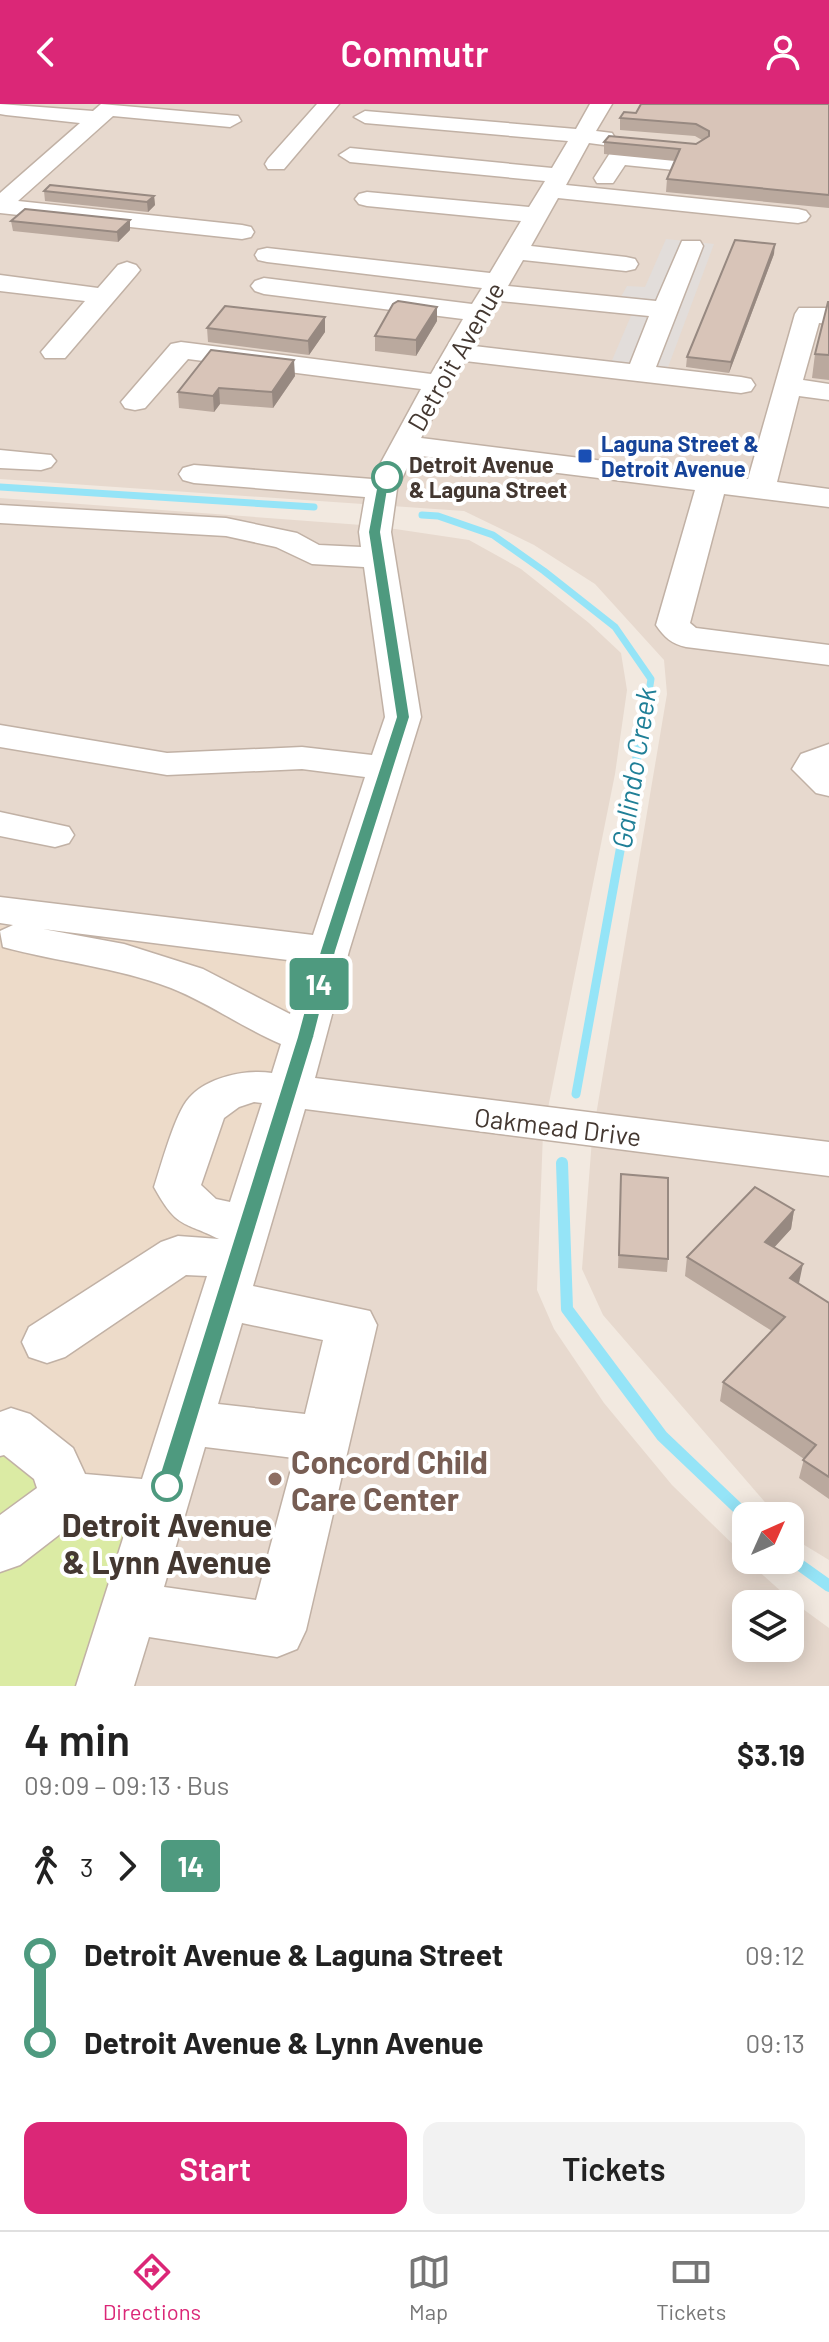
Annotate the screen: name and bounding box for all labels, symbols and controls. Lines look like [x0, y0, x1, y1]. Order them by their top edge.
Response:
icon: back [24, 30, 68, 74]
icon: person [761, 30, 805, 74]
text: Commutr [340, 31, 489, 74]
street label: Detroit Avenue [400, 276, 510, 436]
place label: Laguna Street & Detroit Avenue [601, 430, 759, 481]
marker: Laguna Street & Detroit Avenue [576, 447, 594, 465]
place label: Detroit Avenue & Laguna Street [409, 451, 567, 502]
marker: Detroit Avenue & Laguna Street [372, 462, 402, 492]
water label: Galindo Creek [603, 685, 663, 851]
line badge: 14 [283, 958, 355, 1010]
text: 14 [306, 967, 332, 1001]
street label: Oakmead Drive [473, 1100, 643, 1152]
place label: Concord Child Care Center [291, 1442, 488, 1517]
marker: Concord Child Care Center [266, 1470, 284, 1488]
marker: Detroit Avenue & Lynn Avenue [152, 1471, 182, 1501]
north arrow [732, 1502, 804, 1574]
map controls [732, 1502, 804, 1662]
place label: Detroit Avenue & Lynn Avenue [62, 1505, 272, 1580]
button: layers [732, 1590, 804, 1662]
text: 4 min [24, 1712, 130, 1765]
text: $3.19 [737, 1736, 805, 1772]
text: 09:09 – 09:13 · Bus [24, 1769, 229, 1800]
icon: walk [24, 1844, 68, 1888]
icon: forward [105, 1844, 149, 1888]
text: 14 [177, 1849, 204, 1883]
text: 3 [80, 1851, 93, 1882]
text: Detroit Avenue & Laguna Street [84, 1936, 503, 1972]
text: 09:12 [745, 1939, 805, 1970]
text: Detroit Avenue & Lynn Avenue [84, 2024, 484, 2060]
text: 09:13 [745, 2027, 805, 2058]
button: Start [24, 2122, 407, 2214]
button: Tickets [423, 2122, 805, 2214]
tab: Directions [103, 2250, 201, 2324]
tab: Map [407, 2250, 451, 2324]
tab: Tickets [656, 2250, 726, 2324]

